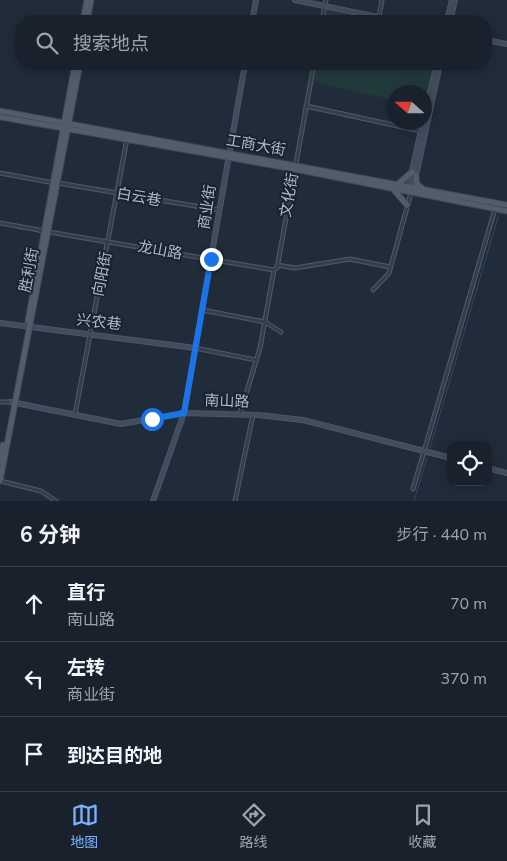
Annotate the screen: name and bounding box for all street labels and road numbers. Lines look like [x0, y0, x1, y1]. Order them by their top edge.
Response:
street label: 工商大街 [225, 130, 287, 160]
street label: 文化街 [275, 171, 303, 219]
street label: 白云巷 [115, 183, 163, 211]
street label: 商业街 [194, 183, 220, 231]
street label: 龙山路 [136, 236, 184, 264]
street label: 胜利街 [15, 246, 43, 294]
street label: 向阳街 [88, 250, 116, 298]
street label: 兴农巷 [76, 310, 122, 334]
street label: 南山路 [204, 390, 250, 412]

